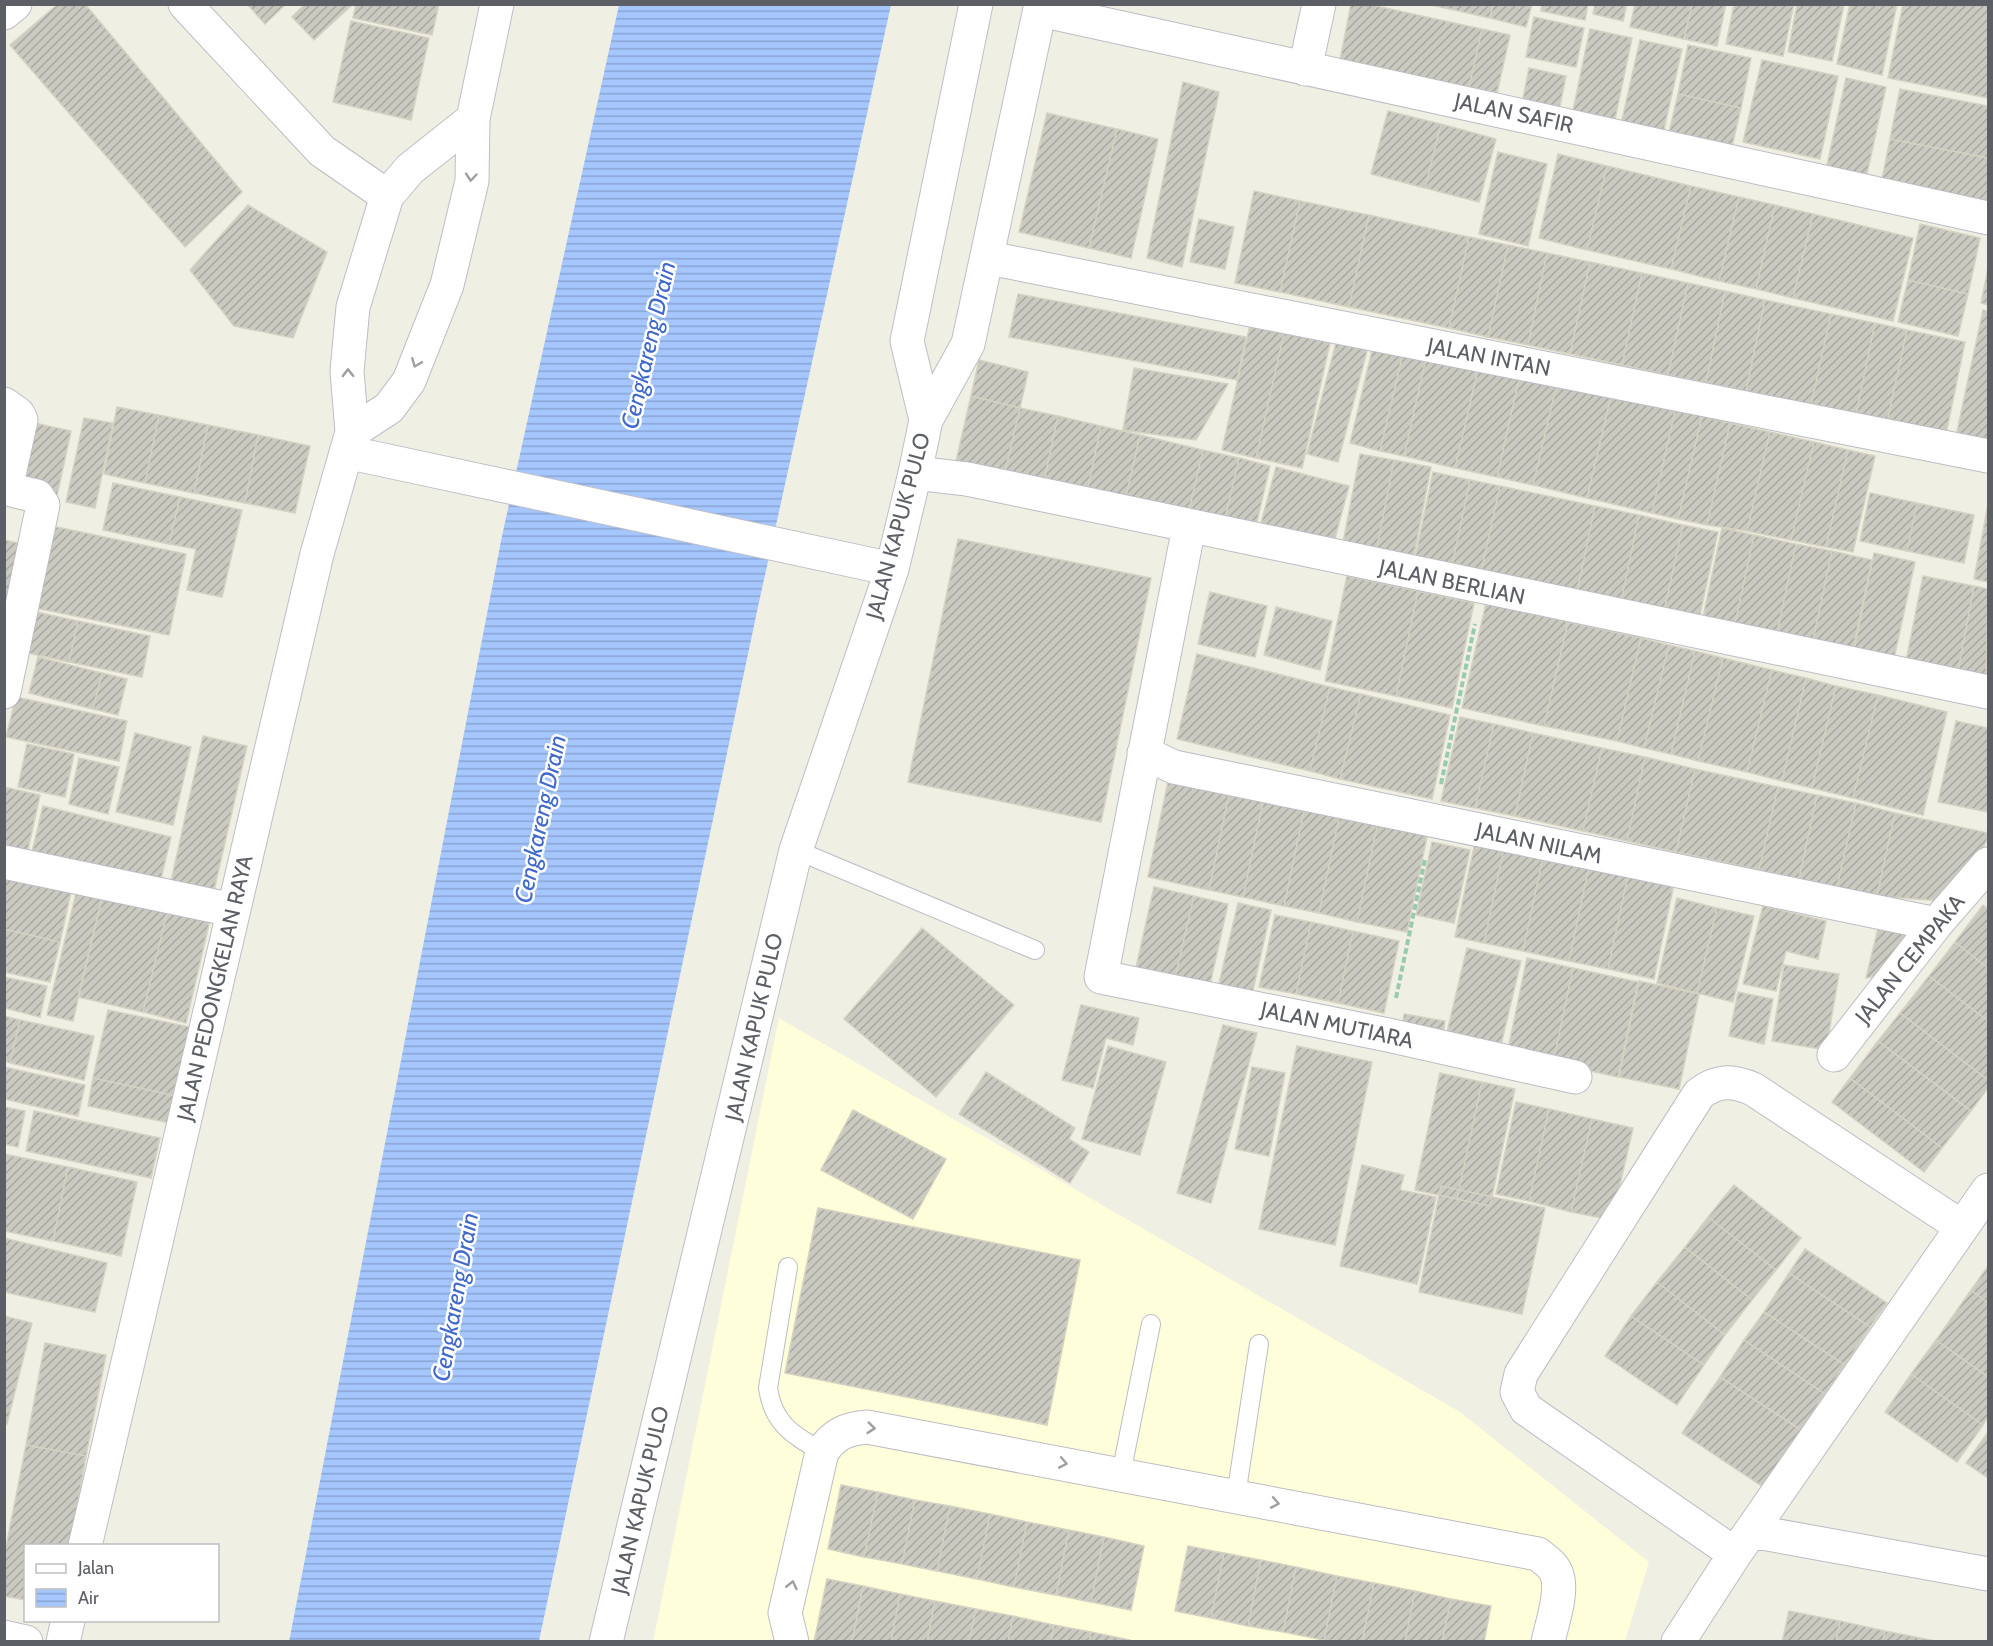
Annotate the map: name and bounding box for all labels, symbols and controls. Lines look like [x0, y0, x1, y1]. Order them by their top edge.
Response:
street label: JALAN SAFIR [1451, 87, 1576, 139]
one-way arrow [465, 173, 478, 182]
water label: Cengkareng Drain [615, 258, 681, 432]
street label: JALAN INTAN [1424, 332, 1553, 382]
one-way arrow [411, 357, 423, 368]
one-way arrow [342, 369, 354, 378]
street label: JALAN KAPUK PULO [860, 430, 936, 623]
street label: JALAN BERLIAN [1376, 553, 1527, 611]
water label: Cengkareng Drain [508, 732, 572, 906]
street label: JALAN NILAM [1473, 816, 1604, 869]
street label: JALAN PEDONGKELAN RAYA [171, 852, 259, 1124]
street label: JALAN CEMPAKA [1849, 888, 1971, 1030]
street label: JALAN KAPUK PULO [719, 930, 789, 1125]
street label: JALAN MUTIARA [1257, 995, 1416, 1054]
water label: Cengkareng Drain [426, 1210, 484, 1384]
street label: JALAN KAPUK PULO [605, 1403, 675, 1598]
one-way arrow [866, 1421, 876, 1434]
one-way arrow [1057, 1456, 1067, 1469]
one-way arrow [1270, 1496, 1280, 1509]
legend [24, 1544, 219, 1622]
text: Jalan [77, 1557, 114, 1579]
one-way arrow [784, 1580, 797, 1590]
text: Air [78, 1587, 99, 1609]

